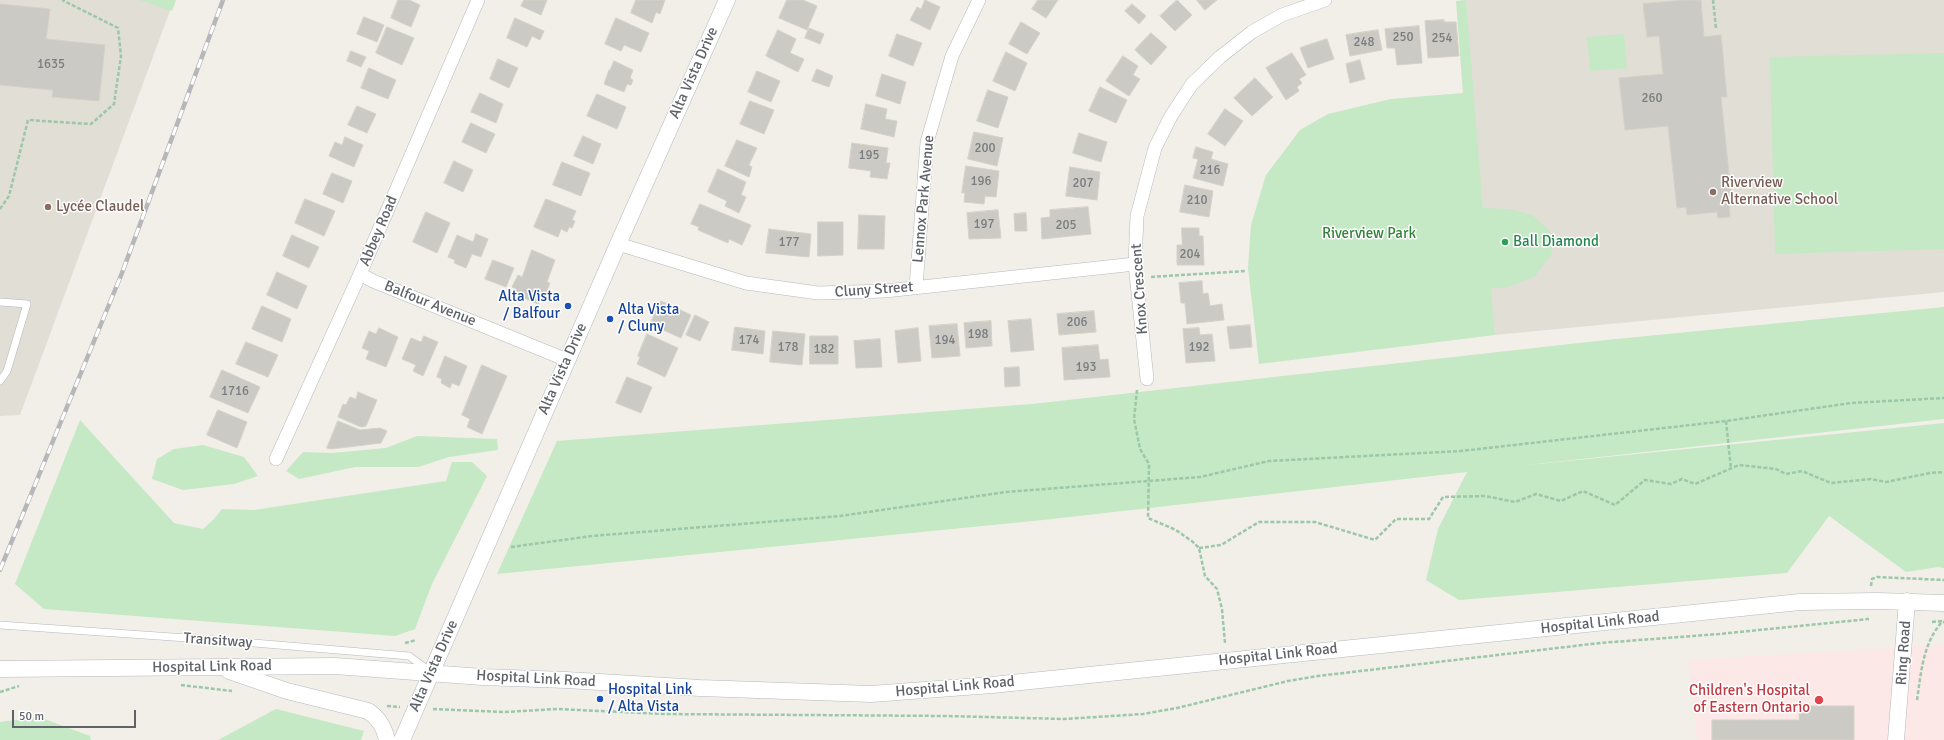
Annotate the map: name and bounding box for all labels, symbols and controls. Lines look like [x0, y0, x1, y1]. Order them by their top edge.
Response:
street label: Alta Vista Drive [666, 24, 722, 122]
house number: 250 [1392, 30, 1414, 46]
house number: 254 [1431, 31, 1453, 47]
house number: 248 [1353, 35, 1375, 51]
house number: 1635 [37, 57, 65, 73]
house number: 260 [1641, 91, 1663, 107]
street label: Lennox Park Avenue [909, 134, 939, 264]
house number: 200 [974, 141, 996, 157]
house number: 195 [858, 148, 880, 164]
house number: 216 [1199, 163, 1221, 179]
house number: 196 [970, 174, 992, 190]
place label: Riverview Alternative School [1721, 174, 1838, 209]
house number: 207 [1072, 176, 1094, 192]
marker: Riverview Alternative School [1708, 187, 1718, 197]
street label: Abbey Road [356, 193, 402, 269]
house number: 210 [1186, 193, 1208, 209]
place label: Lycée Claudel [56, 198, 144, 216]
marker: Lycée Claudel [43, 202, 53, 212]
house number: 197 [973, 217, 995, 233]
house number: 205 [1055, 218, 1077, 234]
park label: Riverview Park [1322, 225, 1416, 243]
place label: Ball Diamond [1513, 233, 1599, 251]
house number: 177 [778, 235, 800, 251]
marker: Ball Diamond [1500, 237, 1510, 247]
street label: Knox Crescent [1128, 243, 1152, 335]
house number: 204 [1179, 247, 1201, 263]
street label: Balfour Avenue [381, 277, 479, 331]
street label: Cluny Street [834, 278, 914, 302]
place label: Alta Vista / Balfour [499, 288, 560, 323]
marker: Alta Vista / Balfour [563, 301, 573, 311]
place label: Alta Vista / Cluny [618, 301, 679, 336]
marker: Alta Vista / Cluny [605, 314, 615, 324]
house number: 206 [1066, 315, 1088, 331]
street label: Alta Vista Drive [535, 320, 591, 418]
house number: 198 [967, 327, 989, 343]
house number: 174 [738, 333, 760, 349]
house number: 194 [934, 333, 956, 349]
house number: 178 [777, 340, 799, 356]
house number: 192 [1188, 340, 1210, 356]
house number: 182 [813, 342, 835, 358]
house number: 193 [1075, 360, 1097, 376]
house number: 1716 [221, 384, 249, 400]
street label: Hospital Link Road [1540, 608, 1660, 638]
street label: Alta Vista Drive [406, 617, 462, 715]
street label: Ring Road [1893, 620, 1915, 686]
street label: Transitway [183, 630, 253, 652]
street label: Hospital Link Road [1218, 640, 1338, 670]
street label: Hospital Link Road [152, 657, 272, 677]
street label: Hospital Link Road [476, 667, 596, 691]
street label: Hospital Link Road [895, 673, 1015, 701]
place label: Hospital Link / Alta Vista [608, 681, 692, 716]
place label: Children's Hospital of Eastern Ontario [1689, 682, 1810, 717]
marker: Hospital Link / Alta Vista [595, 694, 605, 704]
marker: Children's Hospital of Eastern Ontario [1813, 694, 1825, 706]
scale bar [14, 702, 138, 728]
text: 50 m [19, 709, 44, 724]

